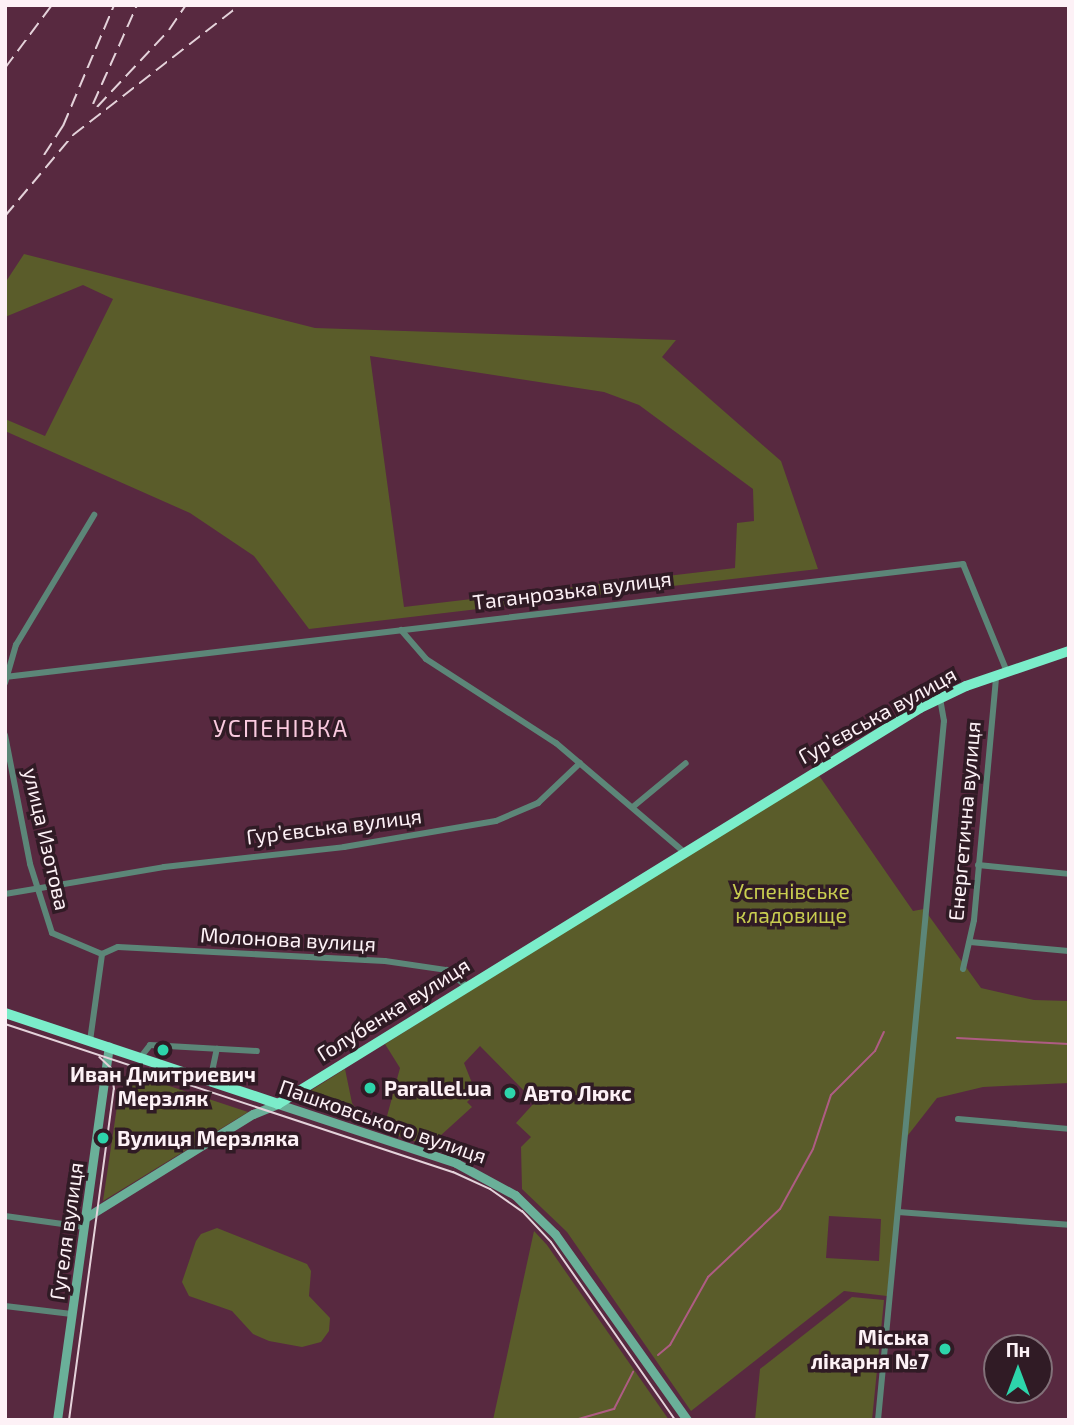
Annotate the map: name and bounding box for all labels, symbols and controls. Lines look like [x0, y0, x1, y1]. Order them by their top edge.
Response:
street label: Таганрозька вулиця [471, 565, 673, 615]
street label: Гур’євська вулиця [794, 661, 960, 769]
district label: УСПЕНІВКА [214, 714, 348, 742]
street label: Енергетична вулиця [943, 720, 985, 922]
street label: улица Изотова [18, 765, 76, 913]
street label: Гур’євська вулиця [245, 803, 423, 849]
park label: Успенівське кладовище [732, 878, 850, 928]
street label: Молонова вулиця [199, 922, 377, 956]
street label: Голубенка вулиця [312, 952, 474, 1066]
marker: Иван Дмитриевич Мерзляк [155, 1042, 171, 1058]
place label: Иван Дмитриевич Мерзляк [70, 1061, 256, 1111]
street label: Пашковського вулиця [276, 1074, 490, 1168]
place label: Parallel.ua [384, 1075, 492, 1101]
marker: Parallel.ua [362, 1080, 378, 1096]
place label: Авто Люкс [524, 1080, 632, 1106]
marker: Авто Люкс [502, 1085, 518, 1101]
place label: Вулиця Мерзляка [117, 1125, 299, 1151]
marker: Вулиця Мерзляка [95, 1130, 111, 1146]
street label: Гугеля вулиця [44, 1160, 88, 1302]
place label: Міська лікарня №7 [811, 1324, 929, 1374]
north arrow [983, 1334, 1053, 1404]
text: Пн [1006, 1338, 1030, 1361]
marker: Міська лікарня №7 [935, 1339, 955, 1359]

